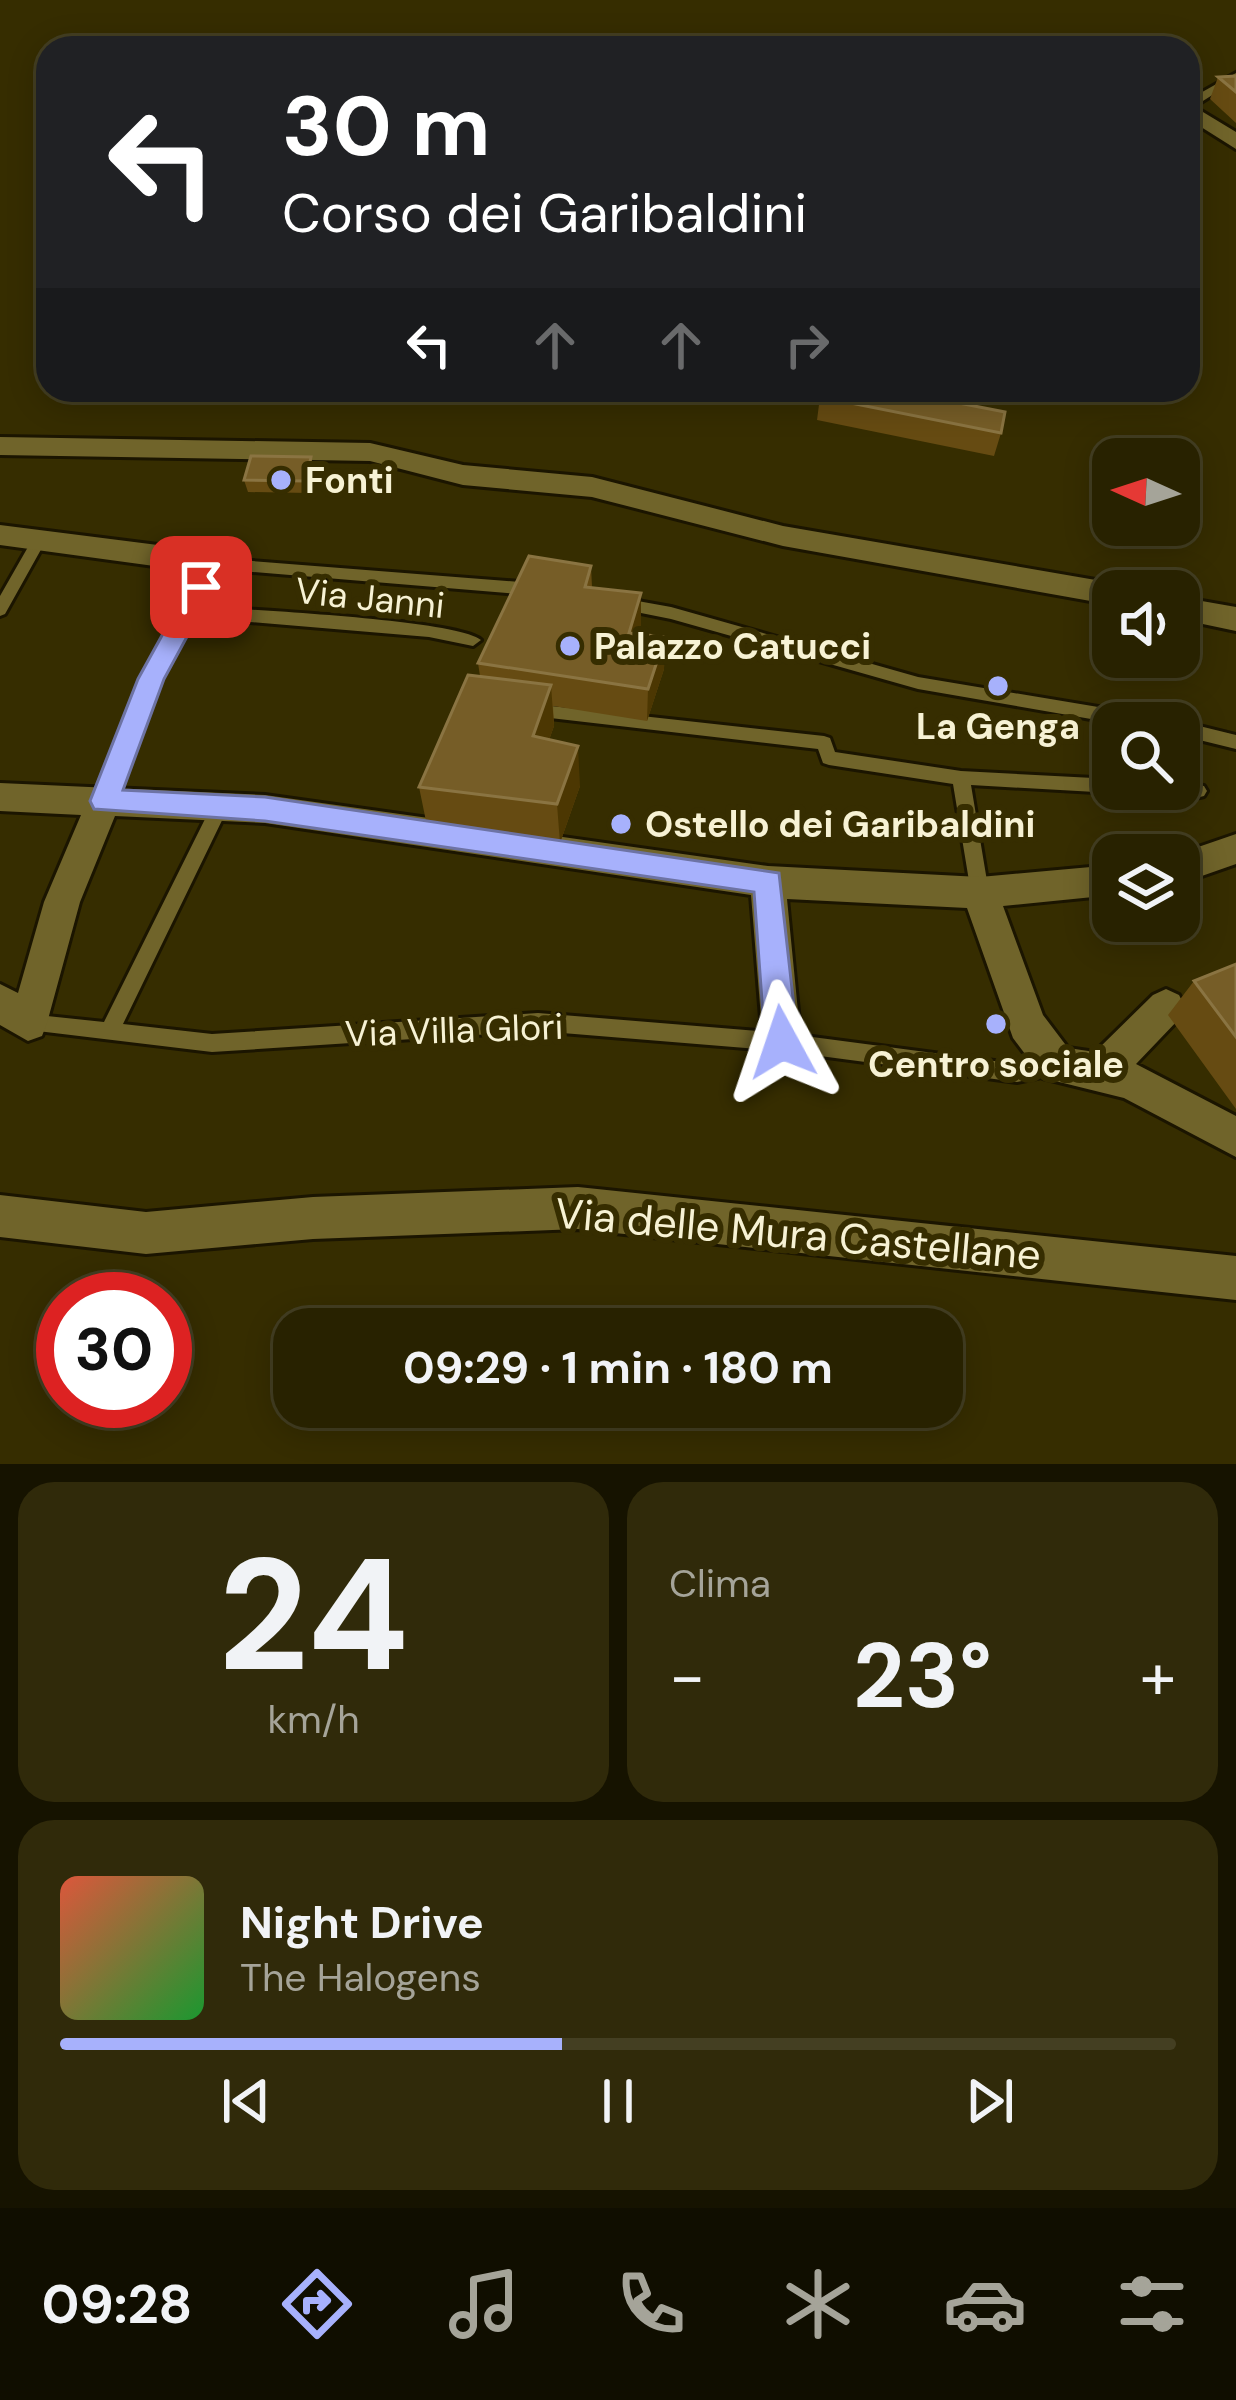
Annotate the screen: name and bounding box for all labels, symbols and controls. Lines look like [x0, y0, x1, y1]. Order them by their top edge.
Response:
text: 30 m [282, 72, 491, 181]
icon: left [84, 84, 240, 240]
text: Corso dei Garibaldini [282, 178, 807, 249]
icon: left [396, 312, 462, 378]
icon: ahead [522, 312, 588, 378]
icon: ahead [648, 312, 714, 378]
icon: right [774, 312, 840, 378]
north arrow [1092, 438, 1200, 546]
map controls [1092, 438, 1200, 942]
place label: Fonti [305, 457, 394, 504]
marker: Fonti [268, 467, 294, 493]
pin [150, 536, 252, 638]
icon: arrive [168, 554, 234, 620]
street label: Via Janni [293, 567, 447, 629]
button: sound [1092, 570, 1200, 678]
place label: Palazzo Catucci [594, 623, 871, 670]
marker: Palazzo Catucci [557, 633, 583, 659]
marker: La Genga [985, 673, 1011, 699]
button: search [1092, 702, 1200, 810]
place label: La Genga [916, 703, 1080, 750]
place label: Ostello dei Garibaldini [645, 801, 1035, 848]
marker: Ostello dei Garibaldini [608, 811, 634, 837]
button: layers [1092, 834, 1200, 942]
position arrow [719, 979, 845, 1105]
street label: Via Villa Glori [344, 1003, 564, 1057]
marker: Centro sociale [983, 1011, 1009, 1037]
place label: Centro sociale [868, 1041, 1124, 1088]
street label: Via delle Mura Castellane [553, 1185, 1043, 1283]
speed limit sign: 30 [36, 1272, 192, 1428]
text: 09:29 · 1 min · 180 m [403, 1338, 833, 1397]
text: 24 [218, 1514, 409, 1717]
text: Clima [669, 1558, 771, 1609]
text: 23° [853, 1618, 992, 1735]
text: − [669, 1634, 705, 1719]
text: + [1140, 1634, 1176, 1719]
text: km/h [267, 1694, 360, 1745]
text: Night Drive [240, 1893, 484, 1952]
text: The Halogens [240, 1952, 481, 2003]
icon: previous [213, 2068, 279, 2134]
icon: pause [585, 2068, 651, 2134]
icon: next [957, 2068, 1023, 2134]
icon: directions [275, 2262, 359, 2346]
icon: music [442, 2262, 526, 2346]
icon: phone [609, 2262, 693, 2346]
icon: climate [776, 2262, 860, 2346]
icon: car [943, 2262, 1027, 2346]
icon: filters [1110, 2262, 1194, 2346]
text: 09:28 [42, 2269, 192, 2340]

